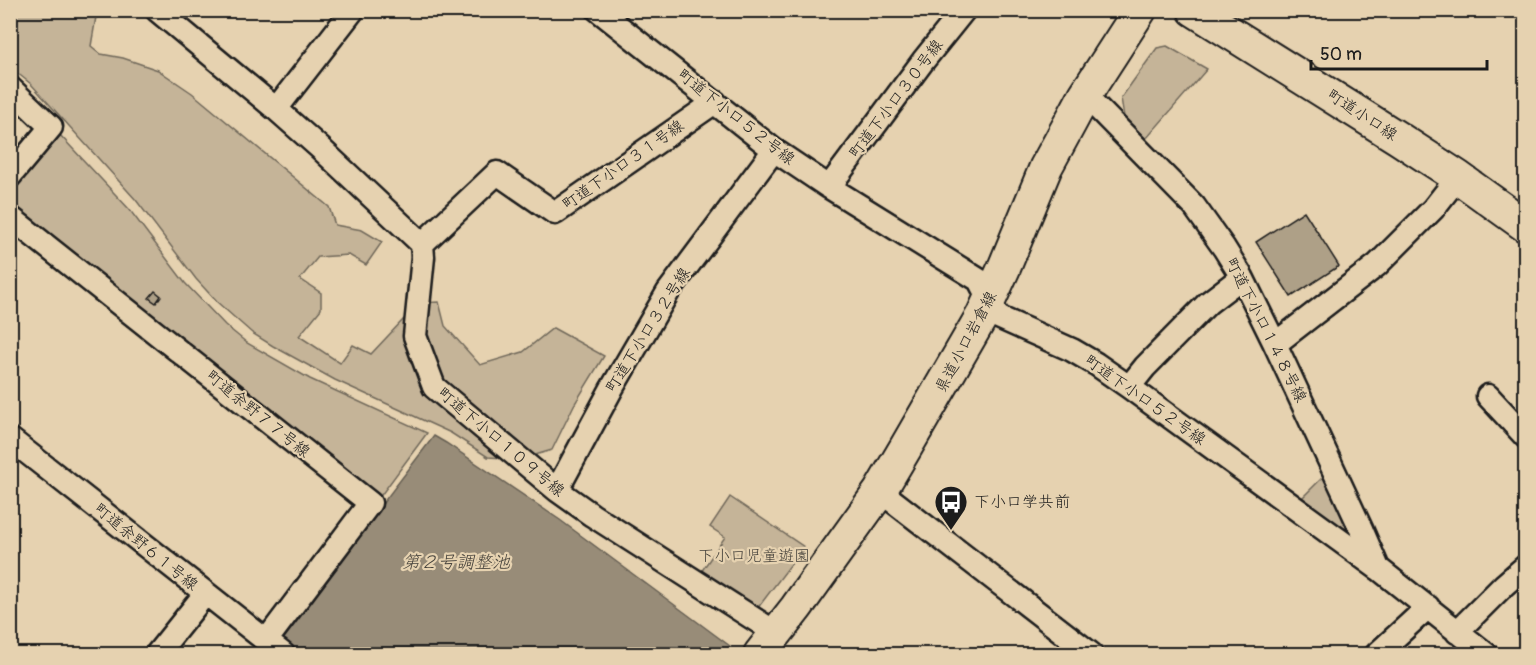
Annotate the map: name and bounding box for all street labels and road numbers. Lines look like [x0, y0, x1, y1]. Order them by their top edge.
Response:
street label: 町道下小口３０号線 [845, 35, 947, 163]
street label: 町道下小口５２号線 [673, 65, 799, 169]
street label: 町道小口線 [1323, 85, 1401, 145]
street label: 町道下小口３１号線 [558, 116, 688, 214]
street label: 町道下小口１４８号線 [1221, 254, 1311, 406]
street label: 町道下小口３２号線 [601, 264, 695, 396]
street label: 県道小口岩倉線 [931, 288, 1001, 396]
street label: 町道下小口５２号線 [1080, 351, 1210, 449]
street label: 町道余野７７号線 [202, 366, 314, 462]
street label: 町道下小口１０９号線 [433, 383, 569, 501]
street label: 町道余野６１号線 [90, 499, 202, 595]

